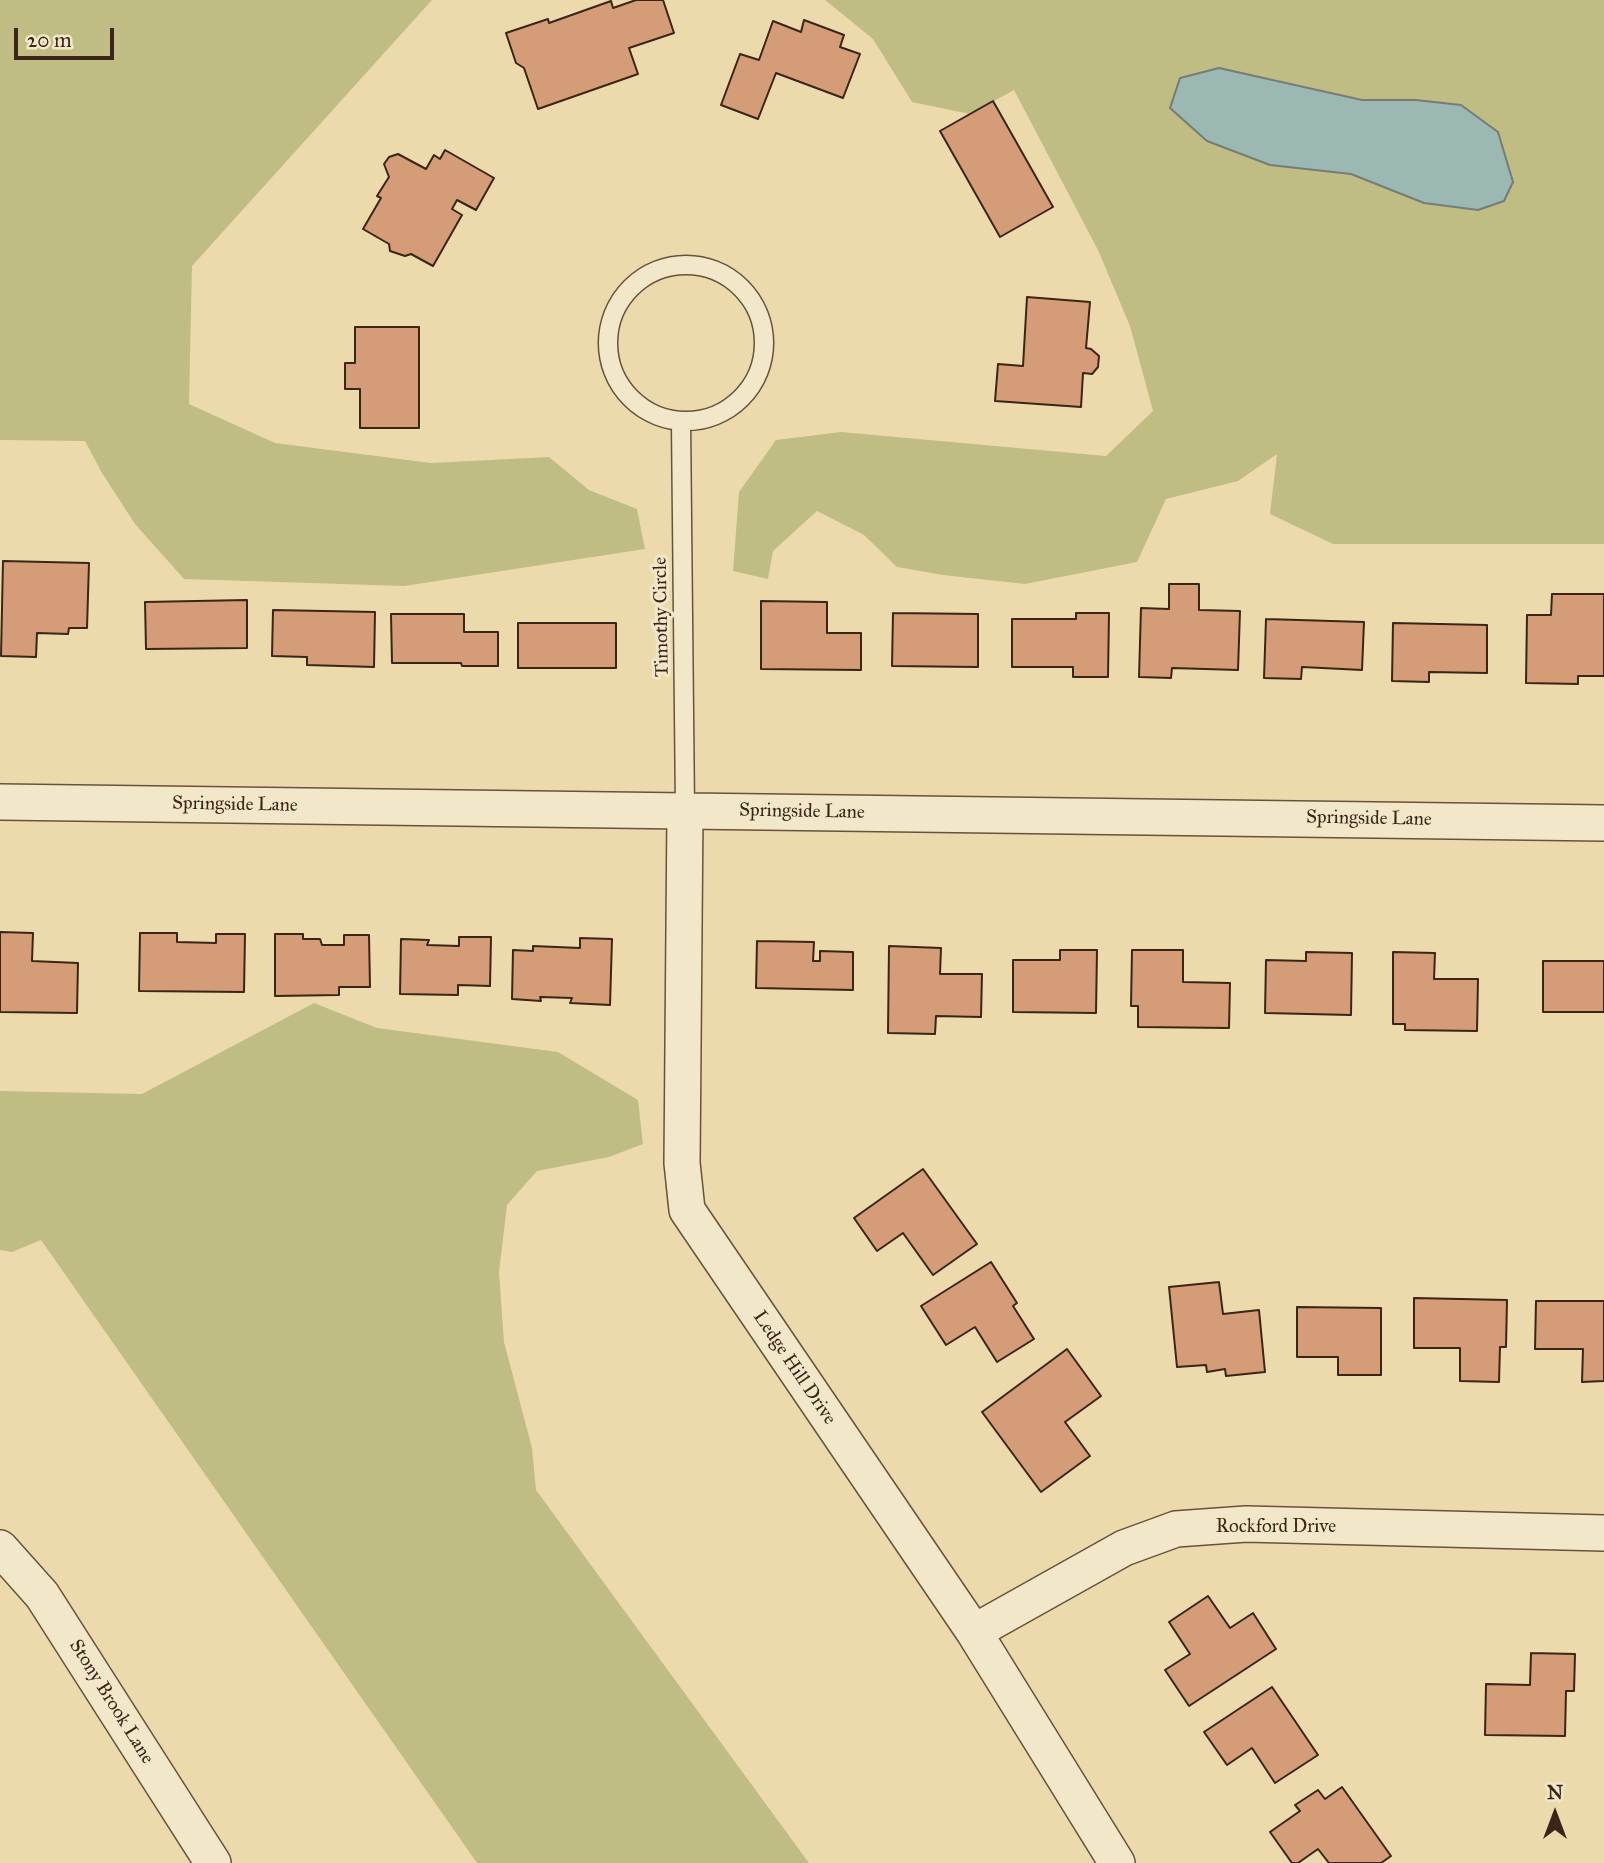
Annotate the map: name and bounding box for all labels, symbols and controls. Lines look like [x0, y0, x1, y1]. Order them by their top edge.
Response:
scale bar [18, 14, 117, 58]
text: 20 m [27, 27, 72, 53]
street label: Timothy Circle [650, 557, 674, 677]
street label: Springside Lane [172, 793, 298, 817]
street label: Springside Lane [739, 800, 865, 824]
street label: Springside Lane [1306, 807, 1432, 831]
street label: Ledge Hill Drive [748, 1307, 840, 1429]
street label: Rockford Drive [1216, 1516, 1336, 1538]
street label: Stony Brook Lane [64, 1636, 158, 1768]
north arrow [1520, 1779, 1590, 1849]
text: N [1547, 1781, 1563, 1804]

